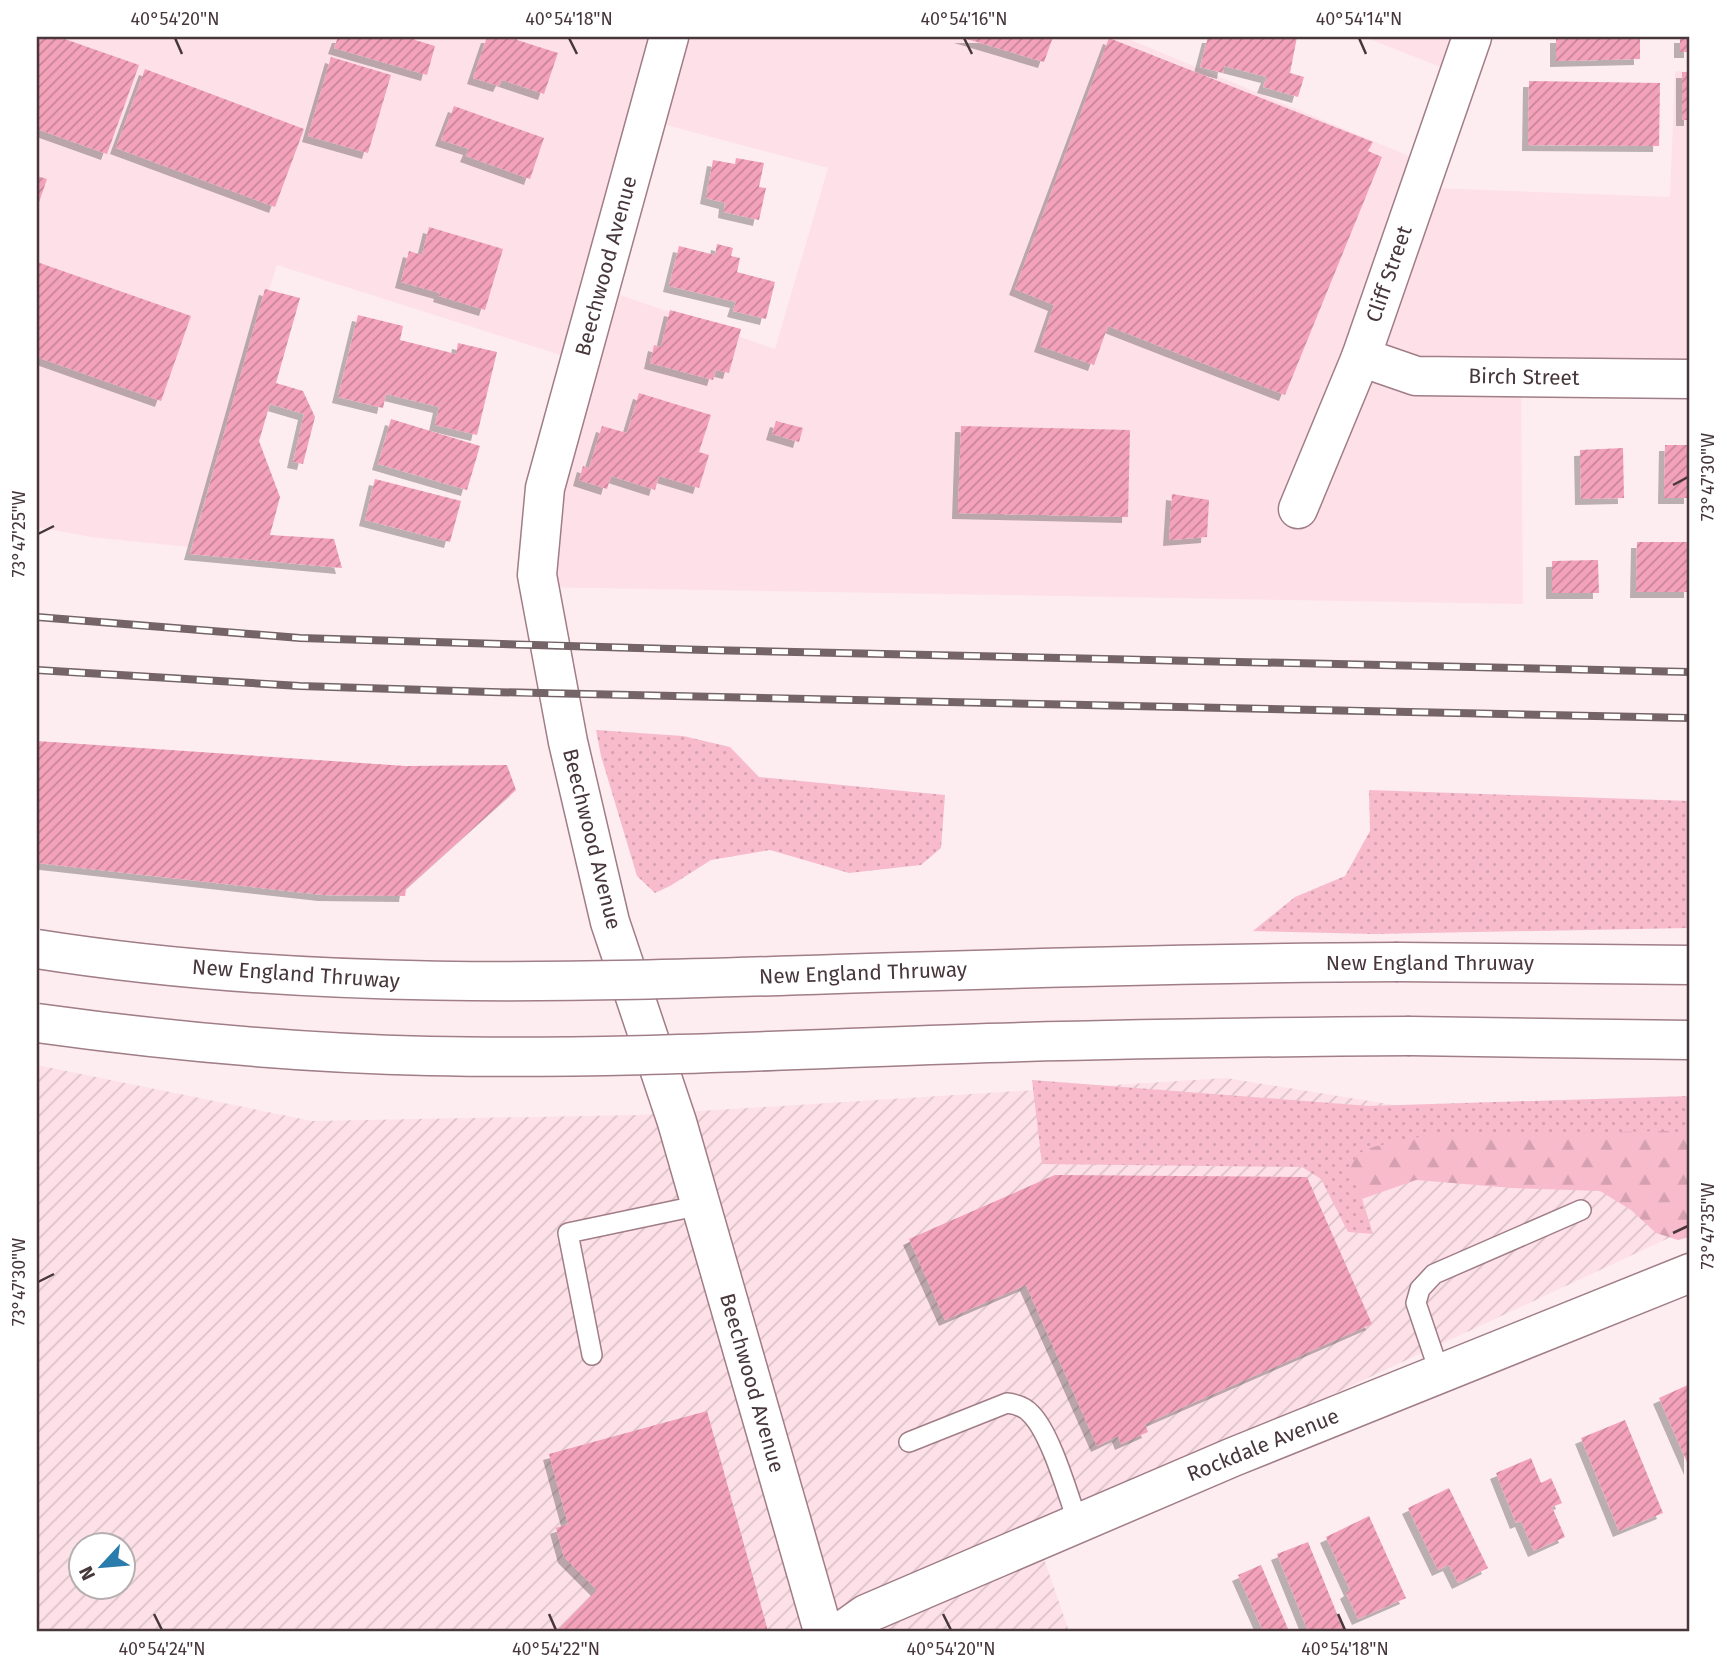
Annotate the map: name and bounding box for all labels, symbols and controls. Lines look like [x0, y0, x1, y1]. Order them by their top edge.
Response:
text: 40°54'20"N [131, 8, 219, 30]
text: 40°54'18"N [525, 8, 613, 30]
text: 40°54'16"N [920, 8, 1008, 30]
text: 40°54'14"N [1316, 8, 1402, 30]
street label: Beechwood Avenue [569, 173, 643, 359]
street label: Cliff Street [1360, 222, 1418, 326]
street label: Birch Street [1468, 363, 1580, 391]
text: 73°47'30"W [1697, 433, 1719, 521]
text: 73°47'25"W [8, 490, 30, 577]
street label: Beechwood Avenue [557, 746, 627, 932]
street label: New England Thruway [1326, 950, 1535, 976]
street label: New England Thruway [191, 954, 401, 994]
street label: New England Thruway [758, 956, 968, 990]
text: 73°47'35"W [1697, 1182, 1719, 1269]
text: 73°47'30"W [8, 1238, 30, 1326]
street label: Beechwood Avenue [714, 1290, 790, 1476]
street label: Rockdale Avenue [1183, 1403, 1343, 1487]
north arrow [66, 1532, 136, 1602]
text: N [74, 1563, 100, 1584]
text: 40°54'24"N [118, 1638, 206, 1660]
text: 40°54'22"N [512, 1638, 600, 1660]
text: 40°54'20"N [907, 1638, 995, 1660]
text: 40°54'18"N [1301, 1638, 1389, 1660]

